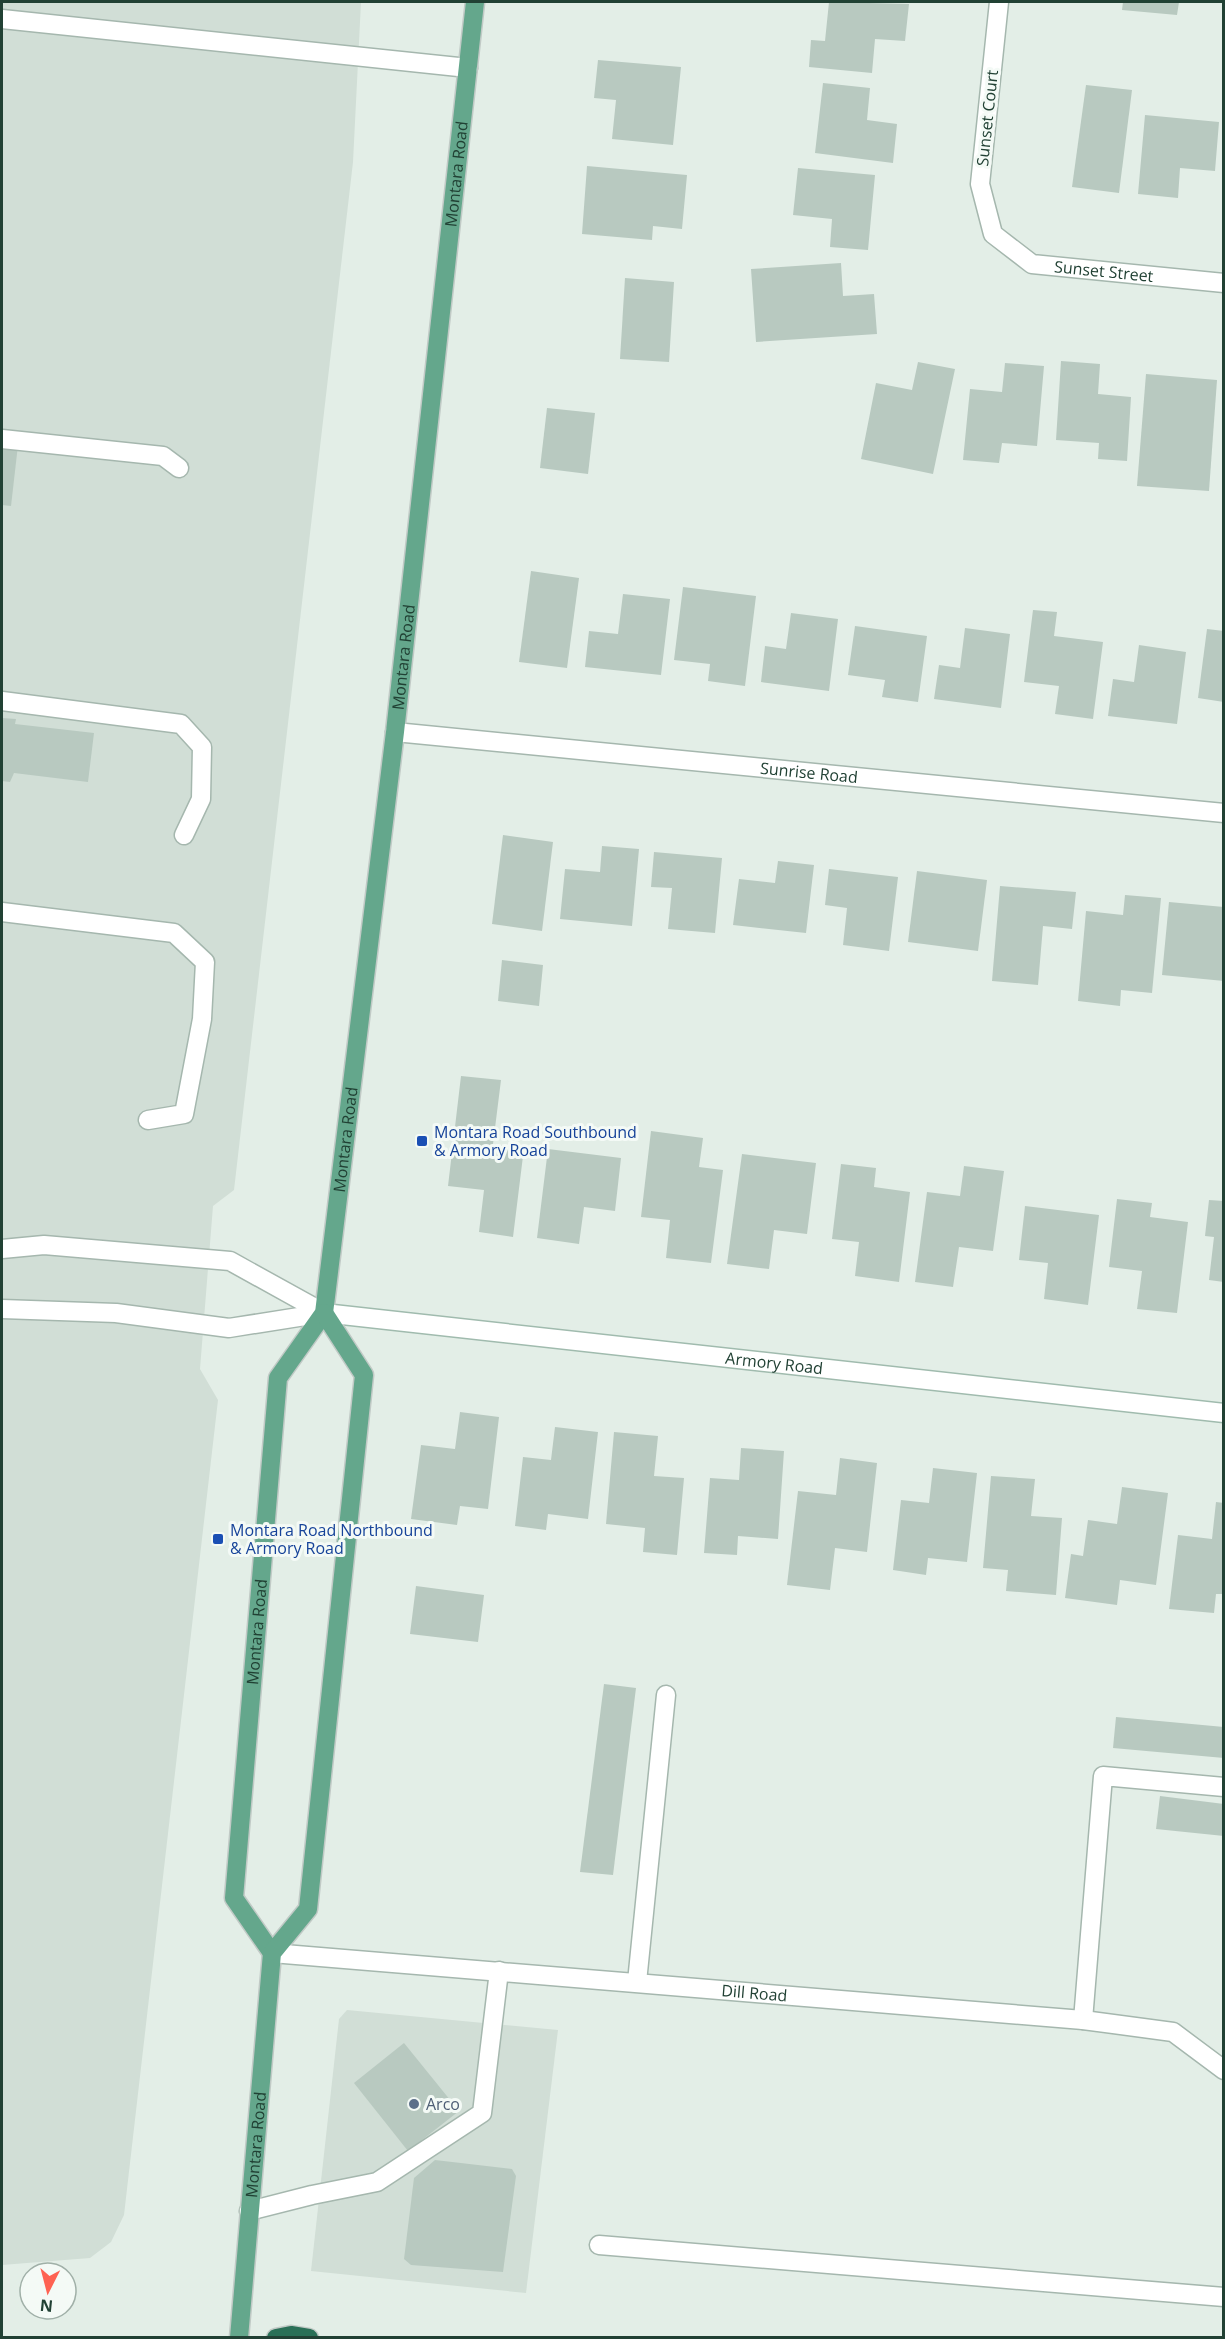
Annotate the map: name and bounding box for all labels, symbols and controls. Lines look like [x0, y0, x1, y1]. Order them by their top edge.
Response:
street label: Sunset Court [971, 69, 1003, 167]
street label: Montara Road [439, 120, 473, 228]
street label: Sunset Street [1053, 255, 1155, 287]
street label: Montara Road [386, 603, 420, 711]
street label: Sunrise Road [759, 757, 859, 788]
street label: Montara Road [328, 1086, 363, 1194]
place label: Montara Road Southbound & Armory Road [434, 1121, 637, 1161]
marker: Montara Road Southbound & Armory Road [415, 1134, 429, 1148]
street label: Armory Road [724, 1347, 824, 1379]
place label: Montara Road Northbound & Armory Road [230, 1519, 433, 1559]
marker: Montara Road Northbound & Armory Road [211, 1532, 225, 1546]
street label: Montara Road [241, 1578, 272, 1686]
street label: Dill Road [721, 1979, 788, 2007]
street label: Montara Road [240, 2091, 271, 2199]
place label: Arco [426, 2093, 460, 2115]
marker: Arco [407, 2097, 421, 2111]
north arrow [18, 2261, 78, 2321]
text: N [39, 2294, 54, 2318]

